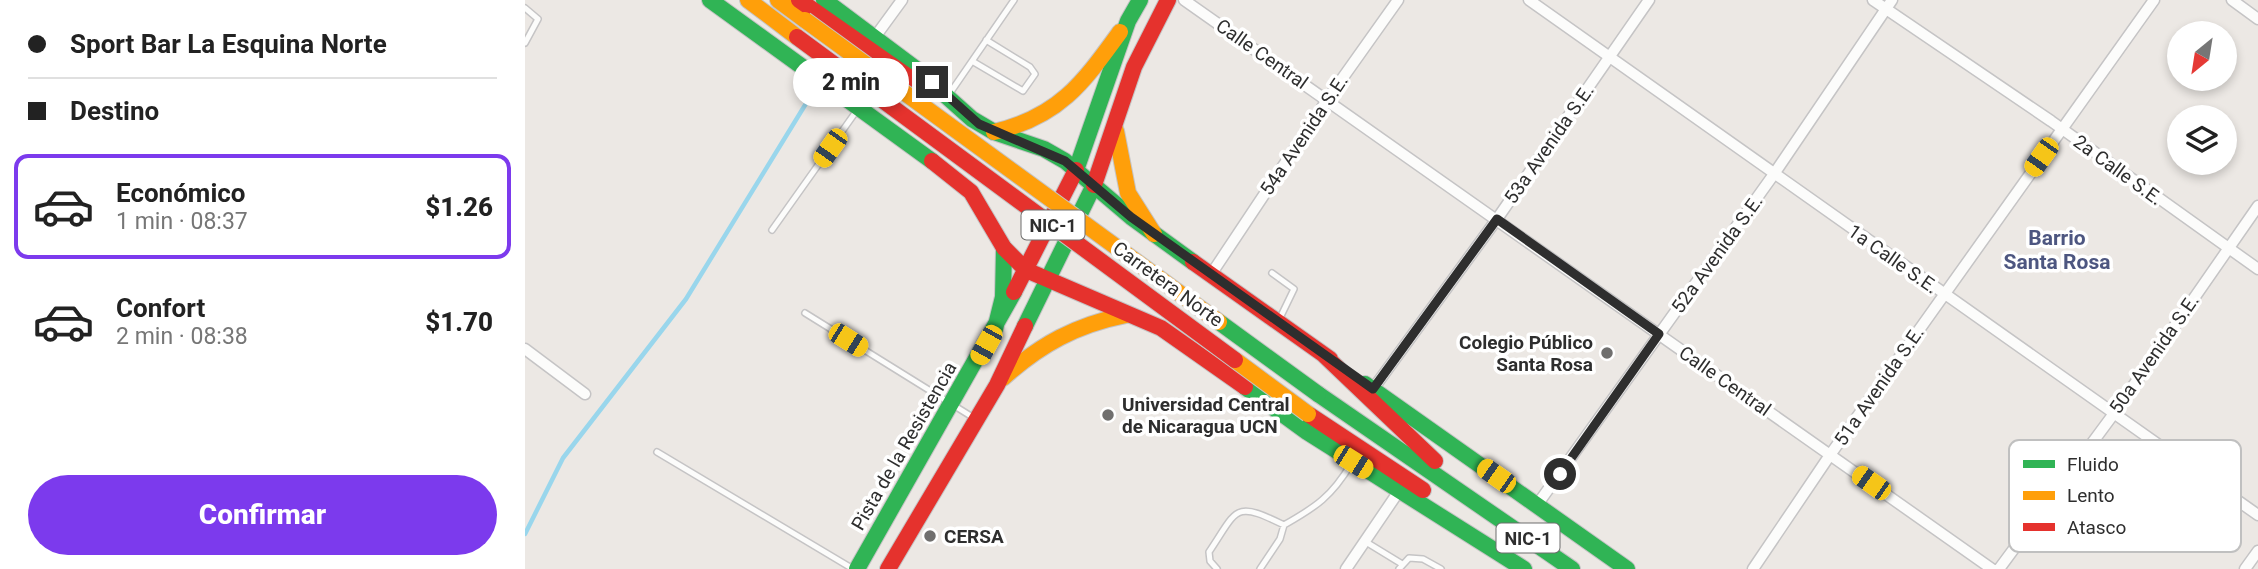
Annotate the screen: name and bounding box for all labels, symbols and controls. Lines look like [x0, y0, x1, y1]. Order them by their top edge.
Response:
street label: Calle Central [1212, 14, 1312, 94]
north arrow [2167, 21, 2237, 91]
map controls [2167, 21, 2237, 175]
text: Sport Bar La Esquina Norte [70, 29, 387, 59]
callout: 2 min [792, 57, 907, 106]
route end [916, 66, 948, 98]
text: 2 min [822, 69, 880, 96]
street label: 54a Avenida S.E. [1255, 70, 1353, 200]
street label: 53a Avenida S.E. [1499, 80, 1599, 208]
text: Destino [70, 96, 159, 126]
button: layers [2167, 105, 2237, 175]
car [810, 125, 851, 171]
street label: 2a Calle S.E. [2069, 130, 2167, 210]
car [2021, 134, 2062, 180]
icon: car [32, 175, 95, 238]
text: Económico [116, 178, 245, 208]
street label: 52a Avenida S.E. [1666, 190, 1768, 318]
text: $1.26 [425, 192, 493, 222]
text: 1 min · 08:37 [116, 208, 248, 235]
road number: NIC-1 [1021, 210, 1085, 240]
street label: 1a Calle S.E. [1844, 220, 1942, 298]
district label: Barrio Santa Rosa [2004, 226, 2110, 274]
street label: Carretera Norte [1108, 236, 1228, 332]
icon: car [32, 290, 95, 353]
street label: 50a Avenida S.E. [2104, 290, 2204, 418]
text: Confort [116, 293, 205, 323]
text: $1.70 [425, 307, 493, 337]
car [825, 320, 872, 360]
car [967, 322, 1006, 368]
street label: 51a Avenida S.E. [1829, 322, 1929, 450]
text: 2 min · 08:38 [116, 323, 248, 350]
place label: Colegio Público Santa Rosa [1459, 331, 1593, 376]
street label: Calle Central [1675, 341, 1775, 421]
marker: Colegio Público Santa Rosa [1599, 345, 1615, 361]
street label: Pista de la Resistencia [846, 358, 962, 534]
place label: Universidad Central de Nicaragua UCN [1122, 393, 1290, 438]
marker: Universidad Central de Nicaragua UCN [1100, 407, 1116, 423]
legend [2009, 440, 2241, 552]
car [1330, 442, 1377, 482]
text: Fluido [2067, 453, 2119, 476]
car [1473, 455, 1520, 497]
route start [1544, 458, 1576, 490]
car [1848, 462, 1895, 504]
button: Confirmar [28, 475, 497, 555]
text: Lento [2067, 484, 2115, 507]
text: Atasco [2067, 516, 2126, 539]
road number: NIC-1 [1497, 524, 1559, 552]
place label: CERSA [944, 525, 1004, 548]
marker: CERSA [922, 528, 938, 544]

